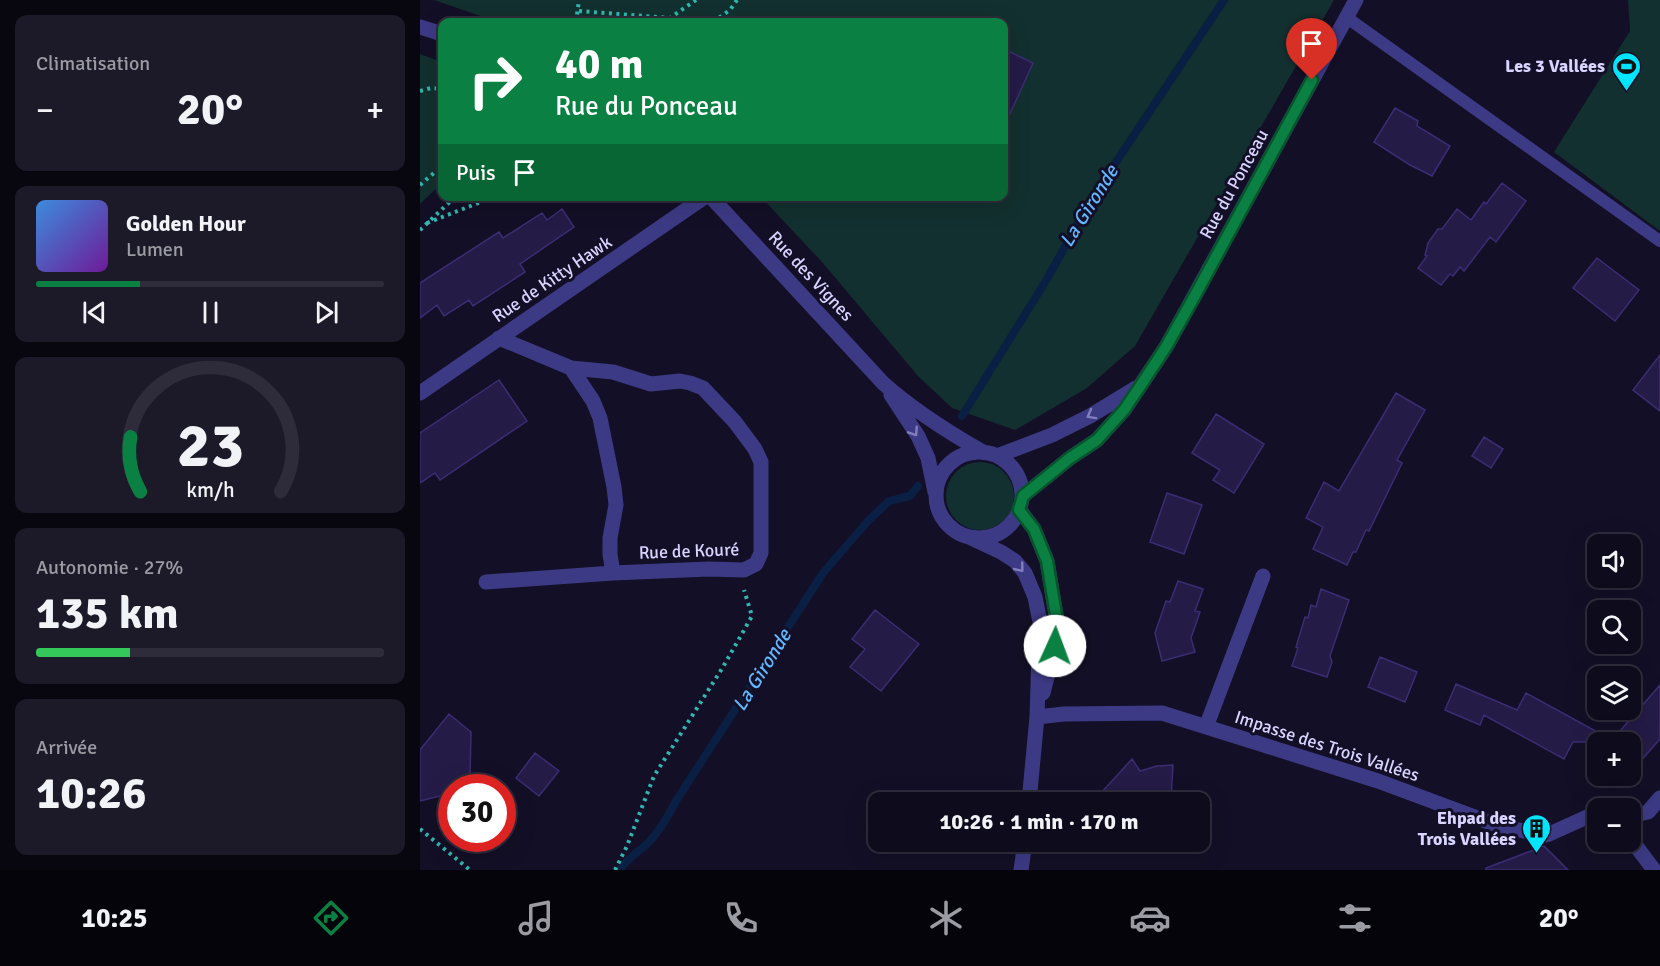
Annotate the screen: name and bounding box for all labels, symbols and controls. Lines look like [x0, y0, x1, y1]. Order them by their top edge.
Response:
pin [1286, 18, 1337, 80]
icon: arrive [1295, 27, 1328, 60]
text: 40 m [555, 39, 644, 90]
icon: right [456, 42, 534, 120]
sports icon: Les 3 Vallées [1610, 50, 1642, 92]
text: Climatisation [36, 51, 150, 76]
place label: Les 3 Vallées [1505, 55, 1605, 77]
text: 20° [177, 82, 243, 137]
text: − [36, 90, 54, 131]
text: + [366, 90, 384, 131]
text: Rue du Ponceau [555, 90, 738, 123]
street label: Rue du Ponceau [1195, 125, 1273, 243]
icon: arrive [508, 156, 541, 189]
text: Puis [456, 159, 496, 186]
water label: La Gironde [1054, 160, 1124, 252]
text: Golden Hour [126, 210, 246, 237]
street label: Rue des Vignes [764, 226, 858, 326]
street label: Rue de Kitty Hawk [488, 231, 616, 327]
text: Lumen [126, 237, 184, 262]
icon: previous [78, 296, 111, 329]
icon: pause [194, 296, 227, 329]
icon: next [310, 296, 343, 329]
text: 23 [176, 407, 244, 484]
one-way arrow [1086, 408, 1097, 419]
one-way arrow [907, 426, 919, 436]
text: km/h [186, 477, 234, 503]
map controls [1587, 534, 1641, 852]
button: sound [1587, 534, 1641, 588]
street label: Rue de Kouré [638, 538, 740, 564]
text: Autonomie · 27% [36, 555, 183, 580]
one-way arrow [1012, 561, 1023, 572]
text: 135 km [36, 586, 179, 641]
button: search [1587, 600, 1641, 654]
position arrow [1023, 614, 1087, 678]
water label: La Gironde [727, 624, 797, 716]
button: layers [1587, 666, 1641, 720]
street label: Impasse des Trois Vallées [1232, 706, 1422, 786]
button: + [1587, 732, 1641, 786]
text: Arrivée [36, 735, 97, 760]
text: 10:26 [36, 766, 146, 821]
speed limit sign: 30 [438, 774, 516, 852]
button: − [1587, 798, 1641, 852]
place label: Ehpad des Trois Vallées [1418, 807, 1516, 850]
text: 10:26 · 1 min · 170 m [939, 808, 1139, 835]
building icon: Ehpad des Trois Vallées [1521, 812, 1553, 854]
icon: directions [310, 897, 352, 939]
icon: music [515, 897, 557, 939]
icon: phone [720, 897, 762, 939]
icon: climate [925, 897, 967, 939]
icon: car [1129, 897, 1171, 939]
icon: filters [1334, 897, 1376, 939]
text: 10:25 [81, 902, 148, 935]
text: 20° [1539, 902, 1579, 935]

